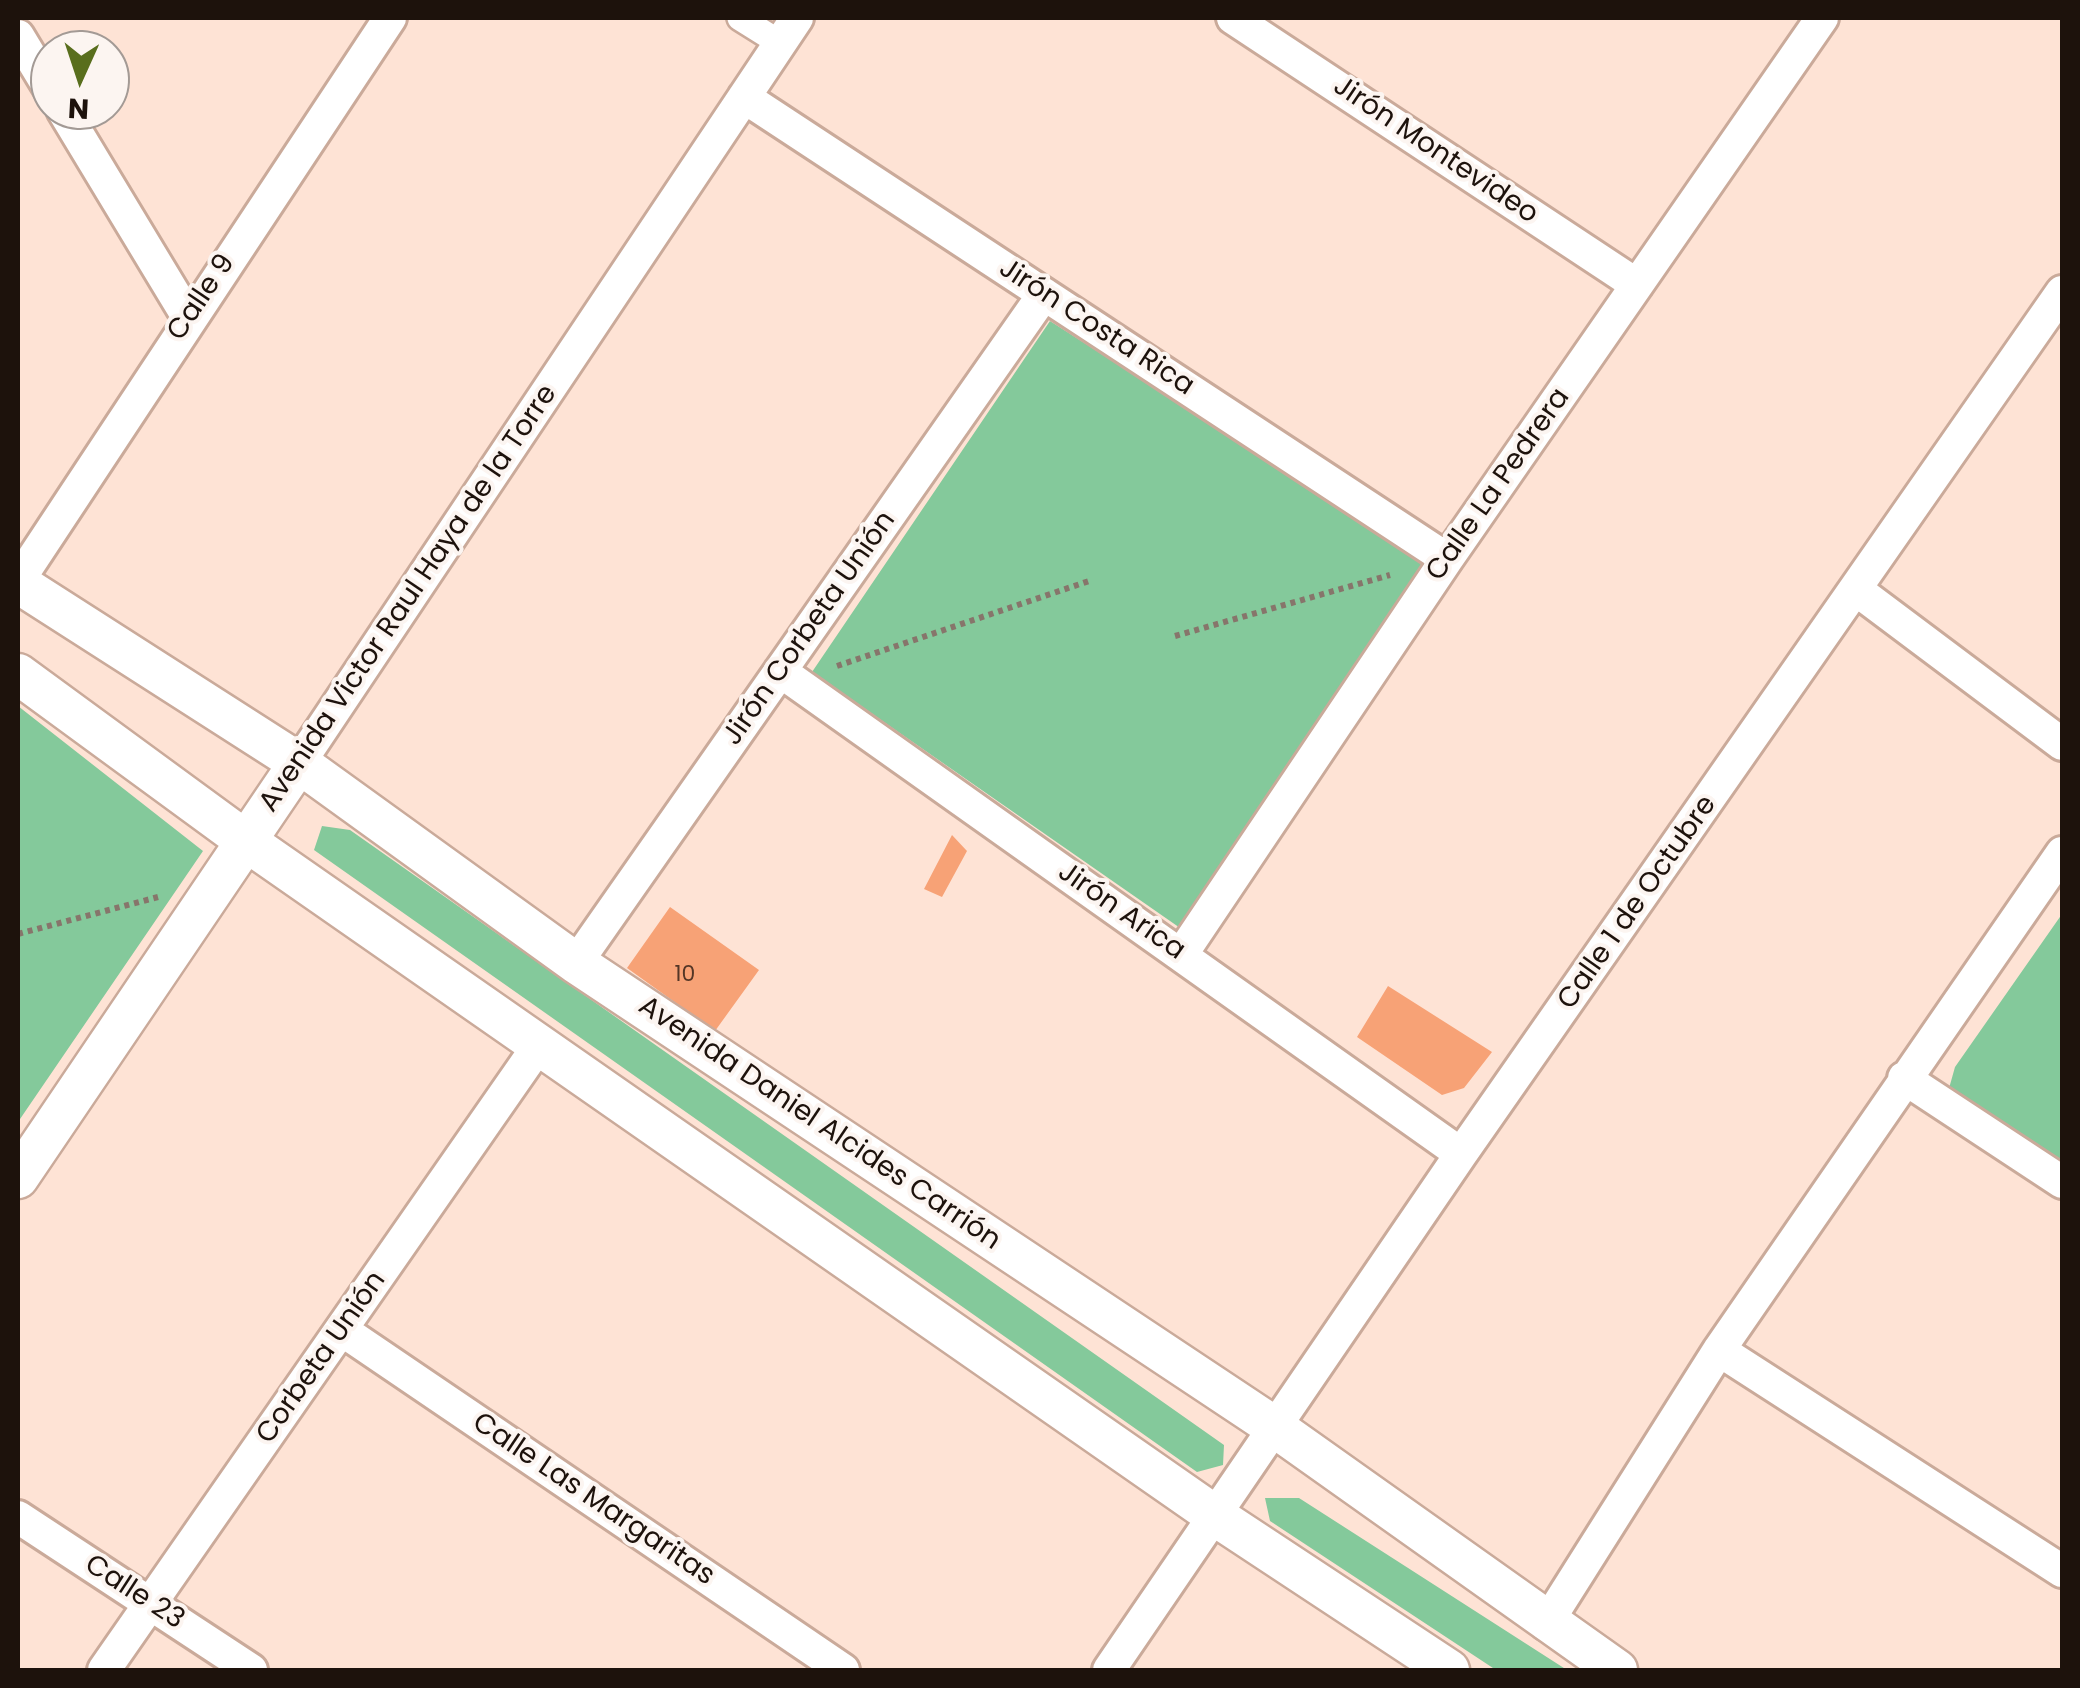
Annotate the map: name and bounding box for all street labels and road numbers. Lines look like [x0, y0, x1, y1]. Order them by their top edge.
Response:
street label: Jirón Montevideo [1326, 70, 1544, 232]
street label: Calle 9 [161, 248, 243, 348]
street label: Jirón Costa Rica [992, 252, 1200, 404]
street label: Avenida Victor Raul Haya de la Torre [253, 379, 565, 819]
street label: Calle La Pedrera [1420, 382, 1578, 588]
street label: Jirón Corbeta Unión [717, 506, 903, 752]
street label: Calle 1 de Octubre [1552, 790, 1724, 1016]
street label: Jirón Arica [1051, 856, 1191, 968]
street label: Avenida Daniel Alcides Carrión [632, 990, 1006, 1258]
street label: Corbeta Unión [250, 1265, 394, 1451]
street label: Calle Las Margaritas [466, 1406, 720, 1594]
street label: Calle 23 [78, 1548, 190, 1638]

